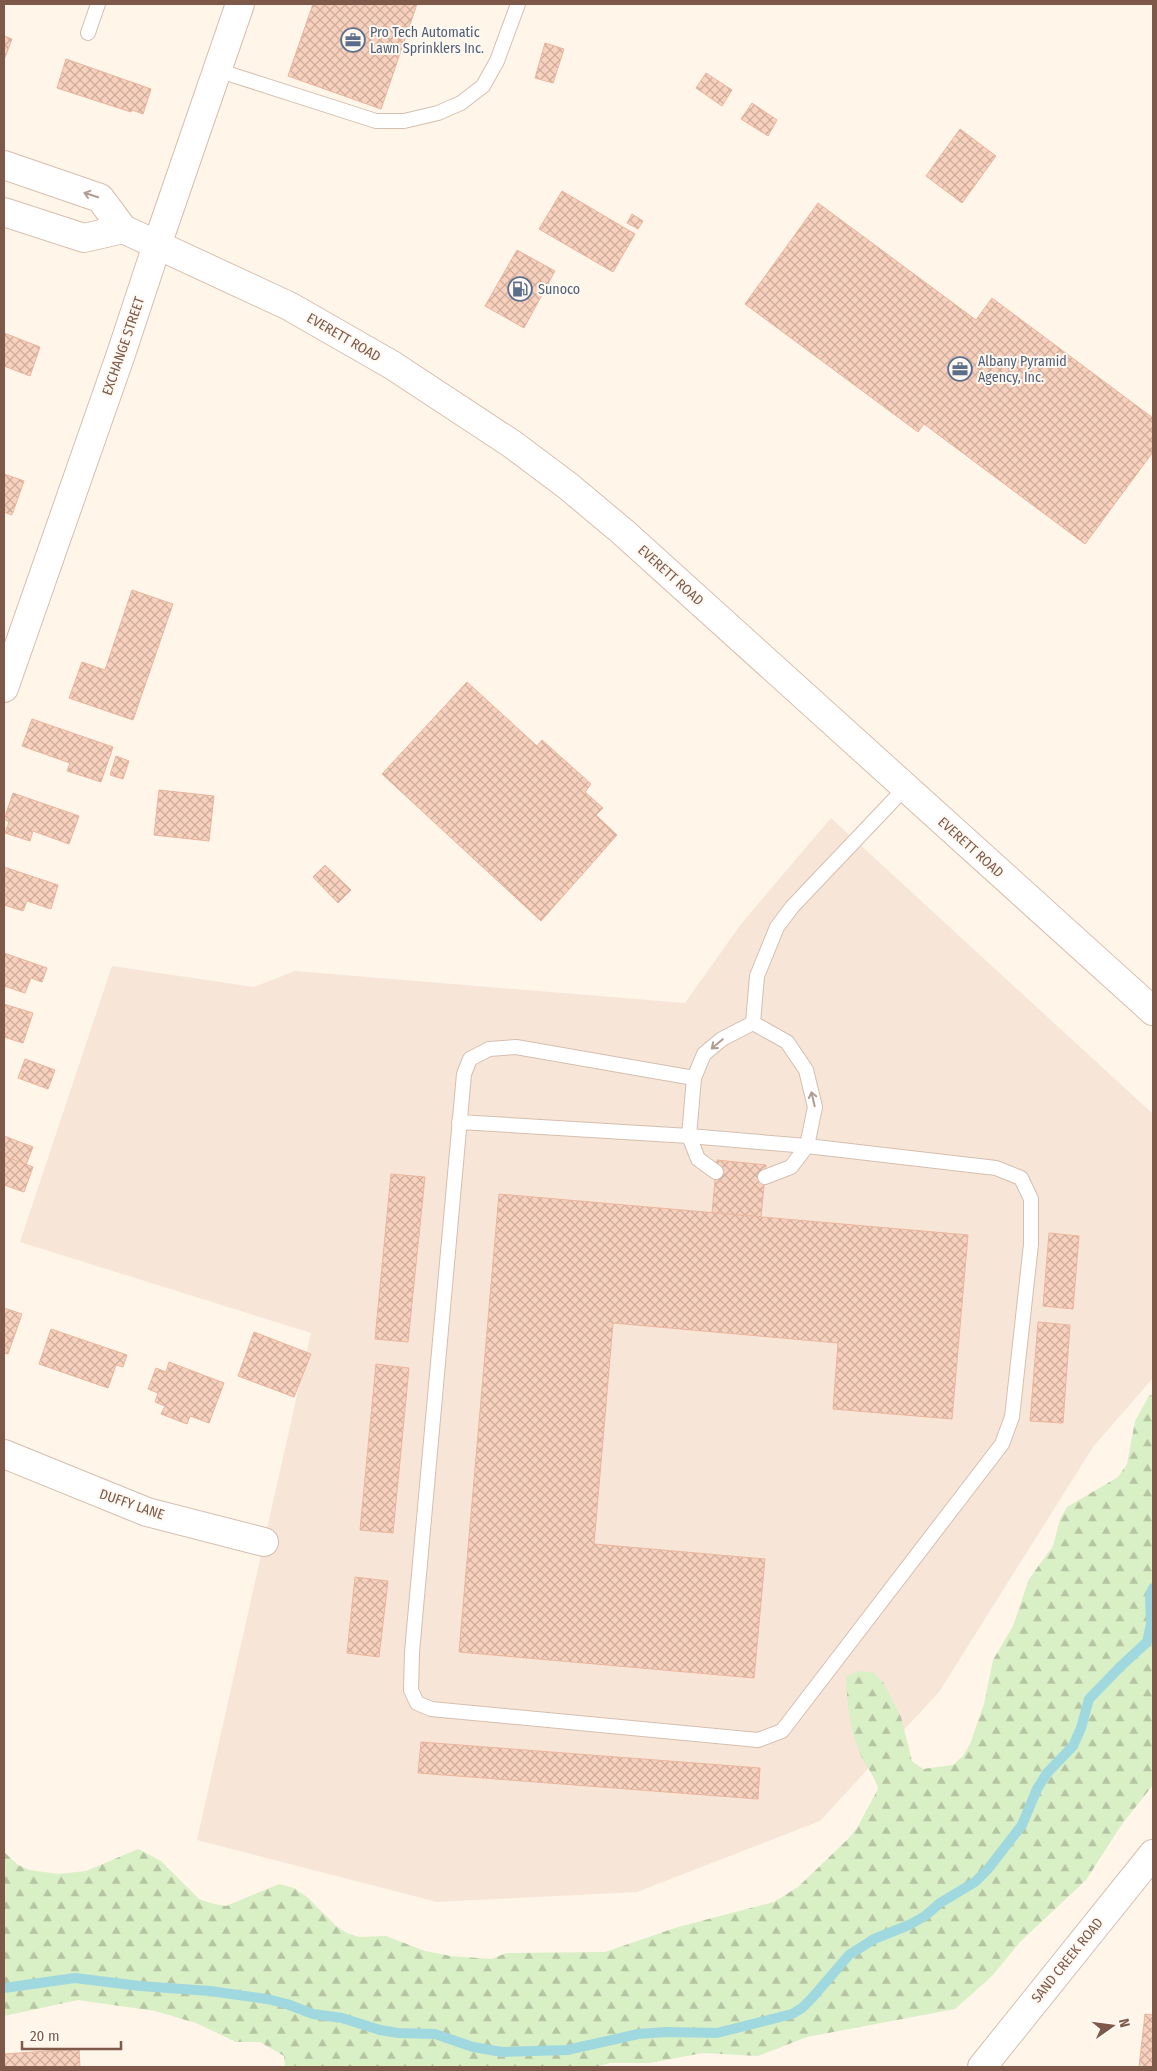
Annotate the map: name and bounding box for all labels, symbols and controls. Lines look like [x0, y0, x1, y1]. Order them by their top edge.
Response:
place label: Pro Tech Automatic Lawn Sprinklers Inc. [370, 24, 484, 57]
office icon: Pro Tech Automatic Lawn Sprinklers Inc. [340, 27, 366, 53]
one-way arrow [84, 189, 100, 199]
fuel station icon: Sunoco [507, 276, 533, 302]
place label: Sunoco [538, 281, 580, 298]
street label: EXCHANGE STREET [99, 294, 148, 398]
street label: EVERETT ROAD [304, 309, 384, 365]
place label: Albany Pyramid Agency, Inc. [978, 353, 1067, 386]
office icon: Albany Pyramid Agency, Inc. [947, 356, 973, 382]
street label: EVERETT ROAD [634, 541, 707, 609]
street label: EVERETT ROAD [934, 813, 1007, 881]
one-way arrow [710, 1038, 723, 1049]
one-way arrow [807, 1091, 817, 1107]
street label: DUFFY LANE [97, 1485, 167, 1524]
street label: SAND CREEK ROAD [1028, 1914, 1107, 2006]
north arrow [1087, 2001, 1137, 2051]
text: N [1115, 2017, 1133, 2029]
scale bar [22, 2018, 121, 2050]
text: 20 m [30, 2027, 60, 2045]

